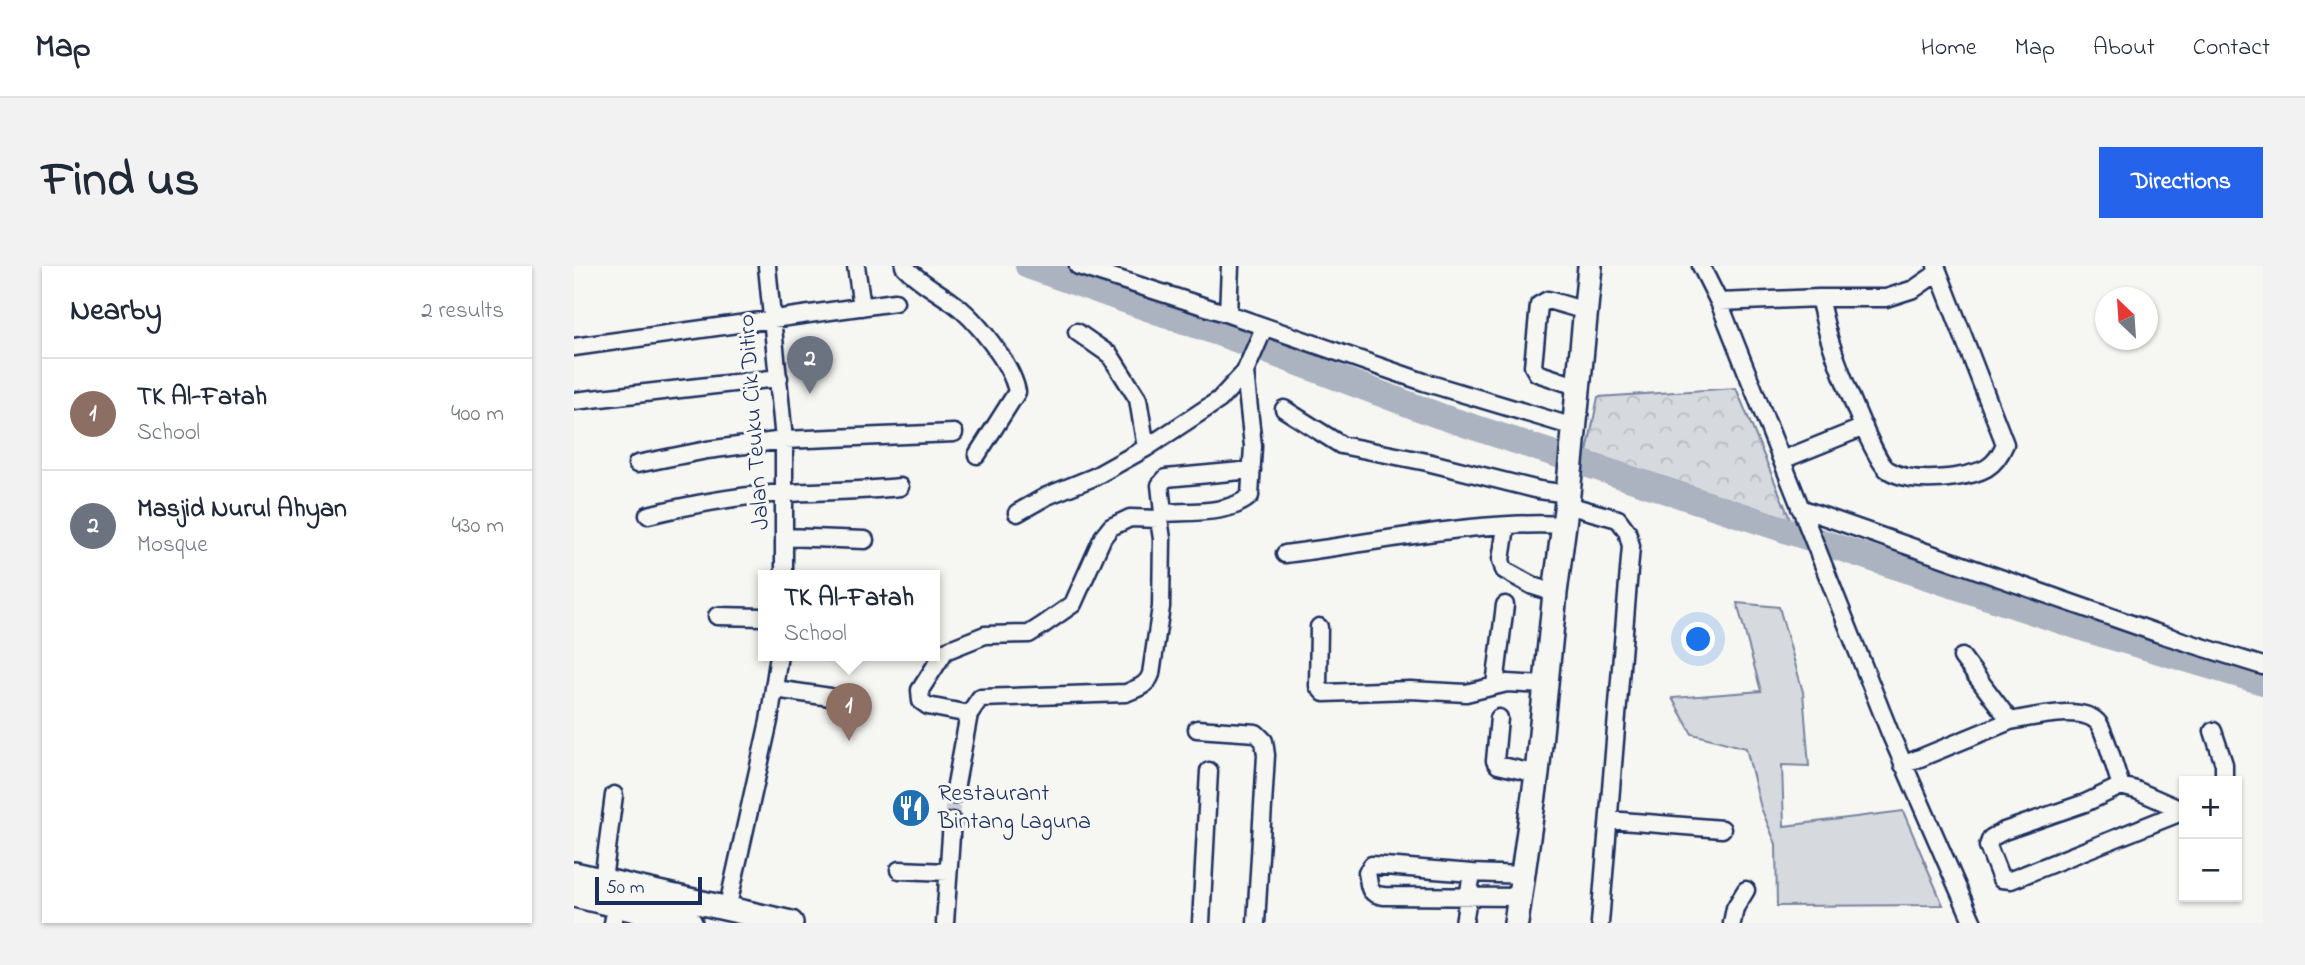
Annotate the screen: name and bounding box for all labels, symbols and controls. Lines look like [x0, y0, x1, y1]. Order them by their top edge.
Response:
text: Map [35, 24, 91, 72]
text: Home [1921, 31, 1977, 66]
text: Map [2015, 31, 2055, 66]
text: About [2093, 31, 2155, 66]
text: Contact [2193, 31, 2270, 66]
text: Find us [42, 146, 199, 218]
button: Directions [2099, 147, 2263, 218]
north arrow [2095, 287, 2158, 350]
text: Nearby [70, 290, 162, 334]
text: 2 results [421, 295, 504, 328]
street label: Jalan Teuku Cik Ditiro [730, 313, 780, 531]
pin: 2 [787, 336, 833, 394]
text: TK Al-Fatah [137, 379, 267, 417]
text: 1 [89, 398, 97, 431]
text: 400 m [451, 398, 504, 431]
text: School [137, 417, 200, 450]
text: Masjid Nurul Ahyan [137, 491, 347, 529]
text: 2 [87, 510, 99, 543]
text: 430 m [451, 510, 504, 543]
text: Mosque [137, 529, 208, 562]
popup [758, 570, 940, 661]
text: TK Al-Fatah [784, 580, 914, 618]
text: School [784, 618, 847, 651]
your location [1681, 622, 1715, 656]
pin: 1 [826, 683, 872, 741]
map controls [2179, 776, 2242, 902]
button: + [2179, 776, 2242, 839]
place label: Restaurant Bintang Laguna [937, 777, 1091, 840]
restaurant icon: Restaurant Bintang Laguna [890, 787, 932, 829]
button: − [2179, 839, 2242, 902]
scale bar [595, 874, 702, 906]
text: 50 m [606, 875, 645, 902]

